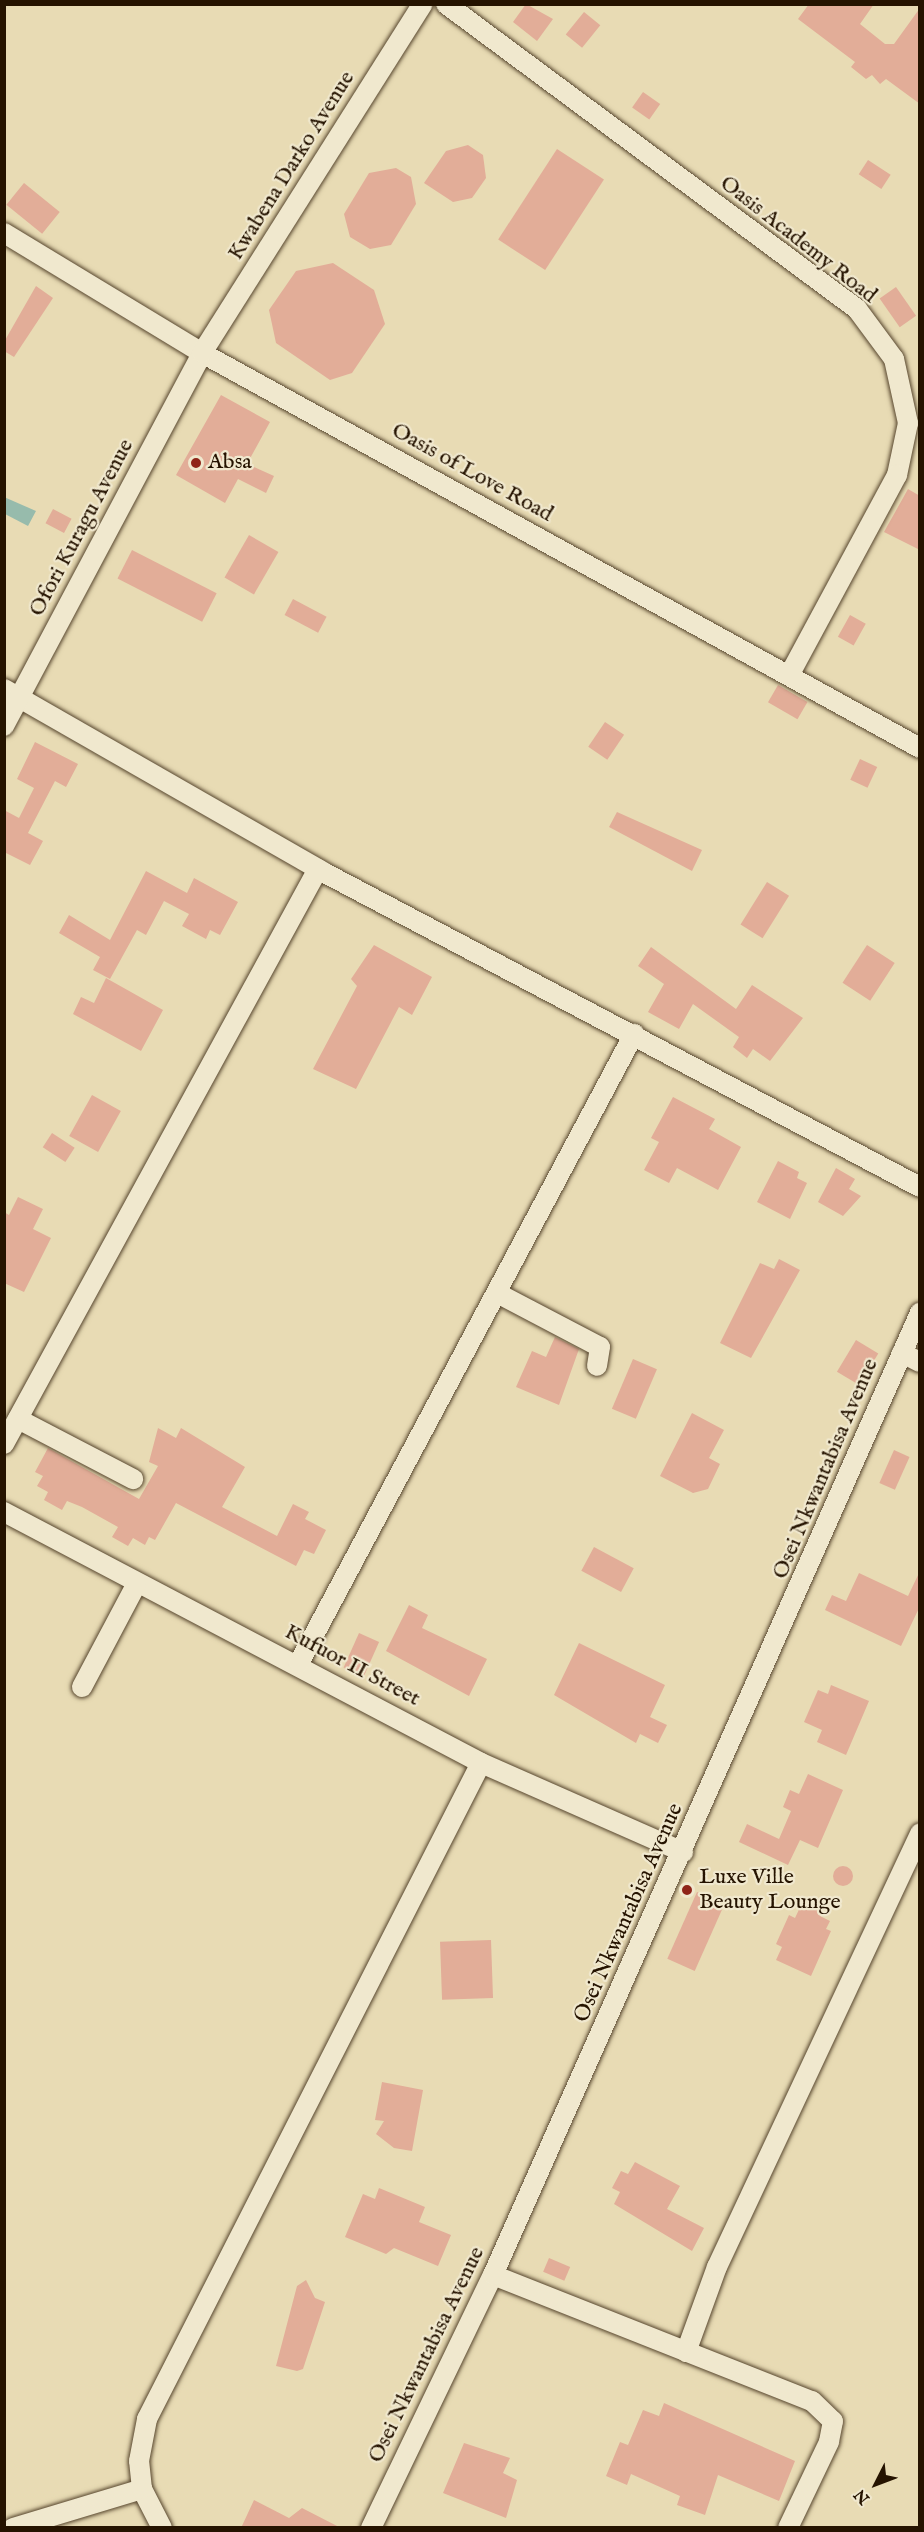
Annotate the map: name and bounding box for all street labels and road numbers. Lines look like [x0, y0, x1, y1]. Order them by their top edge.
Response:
street label: Kwabena Darko Avenue [223, 67, 361, 265]
street label: Oasis Academy Road [714, 171, 882, 309]
street label: Oasis of Love Road [387, 418, 557, 528]
street label: Ofori Kuragu Avenue [24, 435, 140, 621]
street label: Osei Nkwantabisa Avenue [768, 1355, 884, 1583]
street label: Kufuor II Street [280, 1619, 424, 1713]
street label: Osei Nkwantabisa Avenue [569, 1799, 689, 2027]
street label: Osei Nkwantabisa Avenue [363, 2243, 491, 2467]

